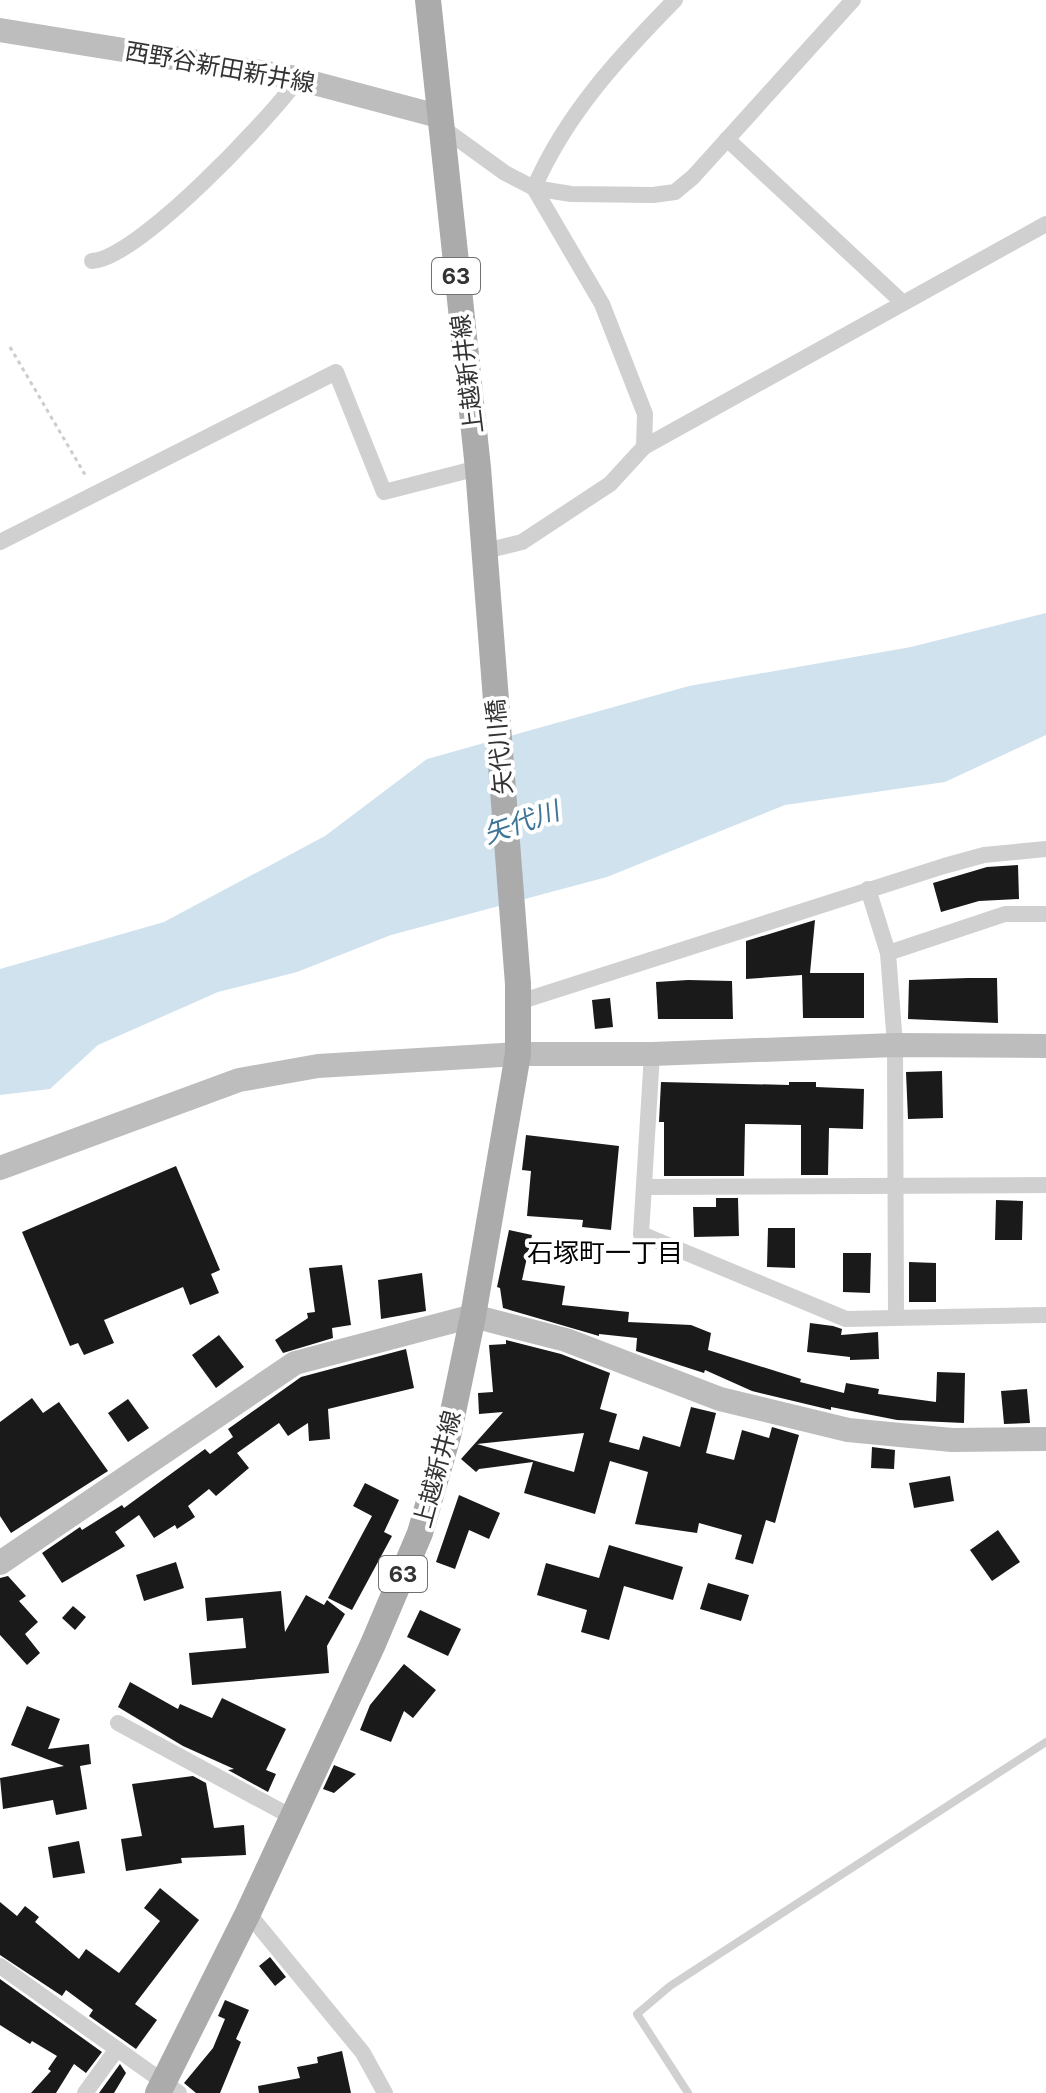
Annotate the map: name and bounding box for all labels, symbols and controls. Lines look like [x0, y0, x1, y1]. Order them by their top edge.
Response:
street label: 西野谷新田新井線 [123, 36, 317, 98]
road number: 63 [432, 258, 480, 294]
street label: 上越新井線 [445, 313, 489, 435]
street label: 矢代川橋 [480, 698, 518, 796]
water label: 矢代川 [479, 794, 566, 849]
district label: 石塚町一丁目 [527, 1237, 683, 1268]
street label: 上越新井線 [407, 1407, 467, 1531]
road number: 63 [379, 1556, 427, 1592]

